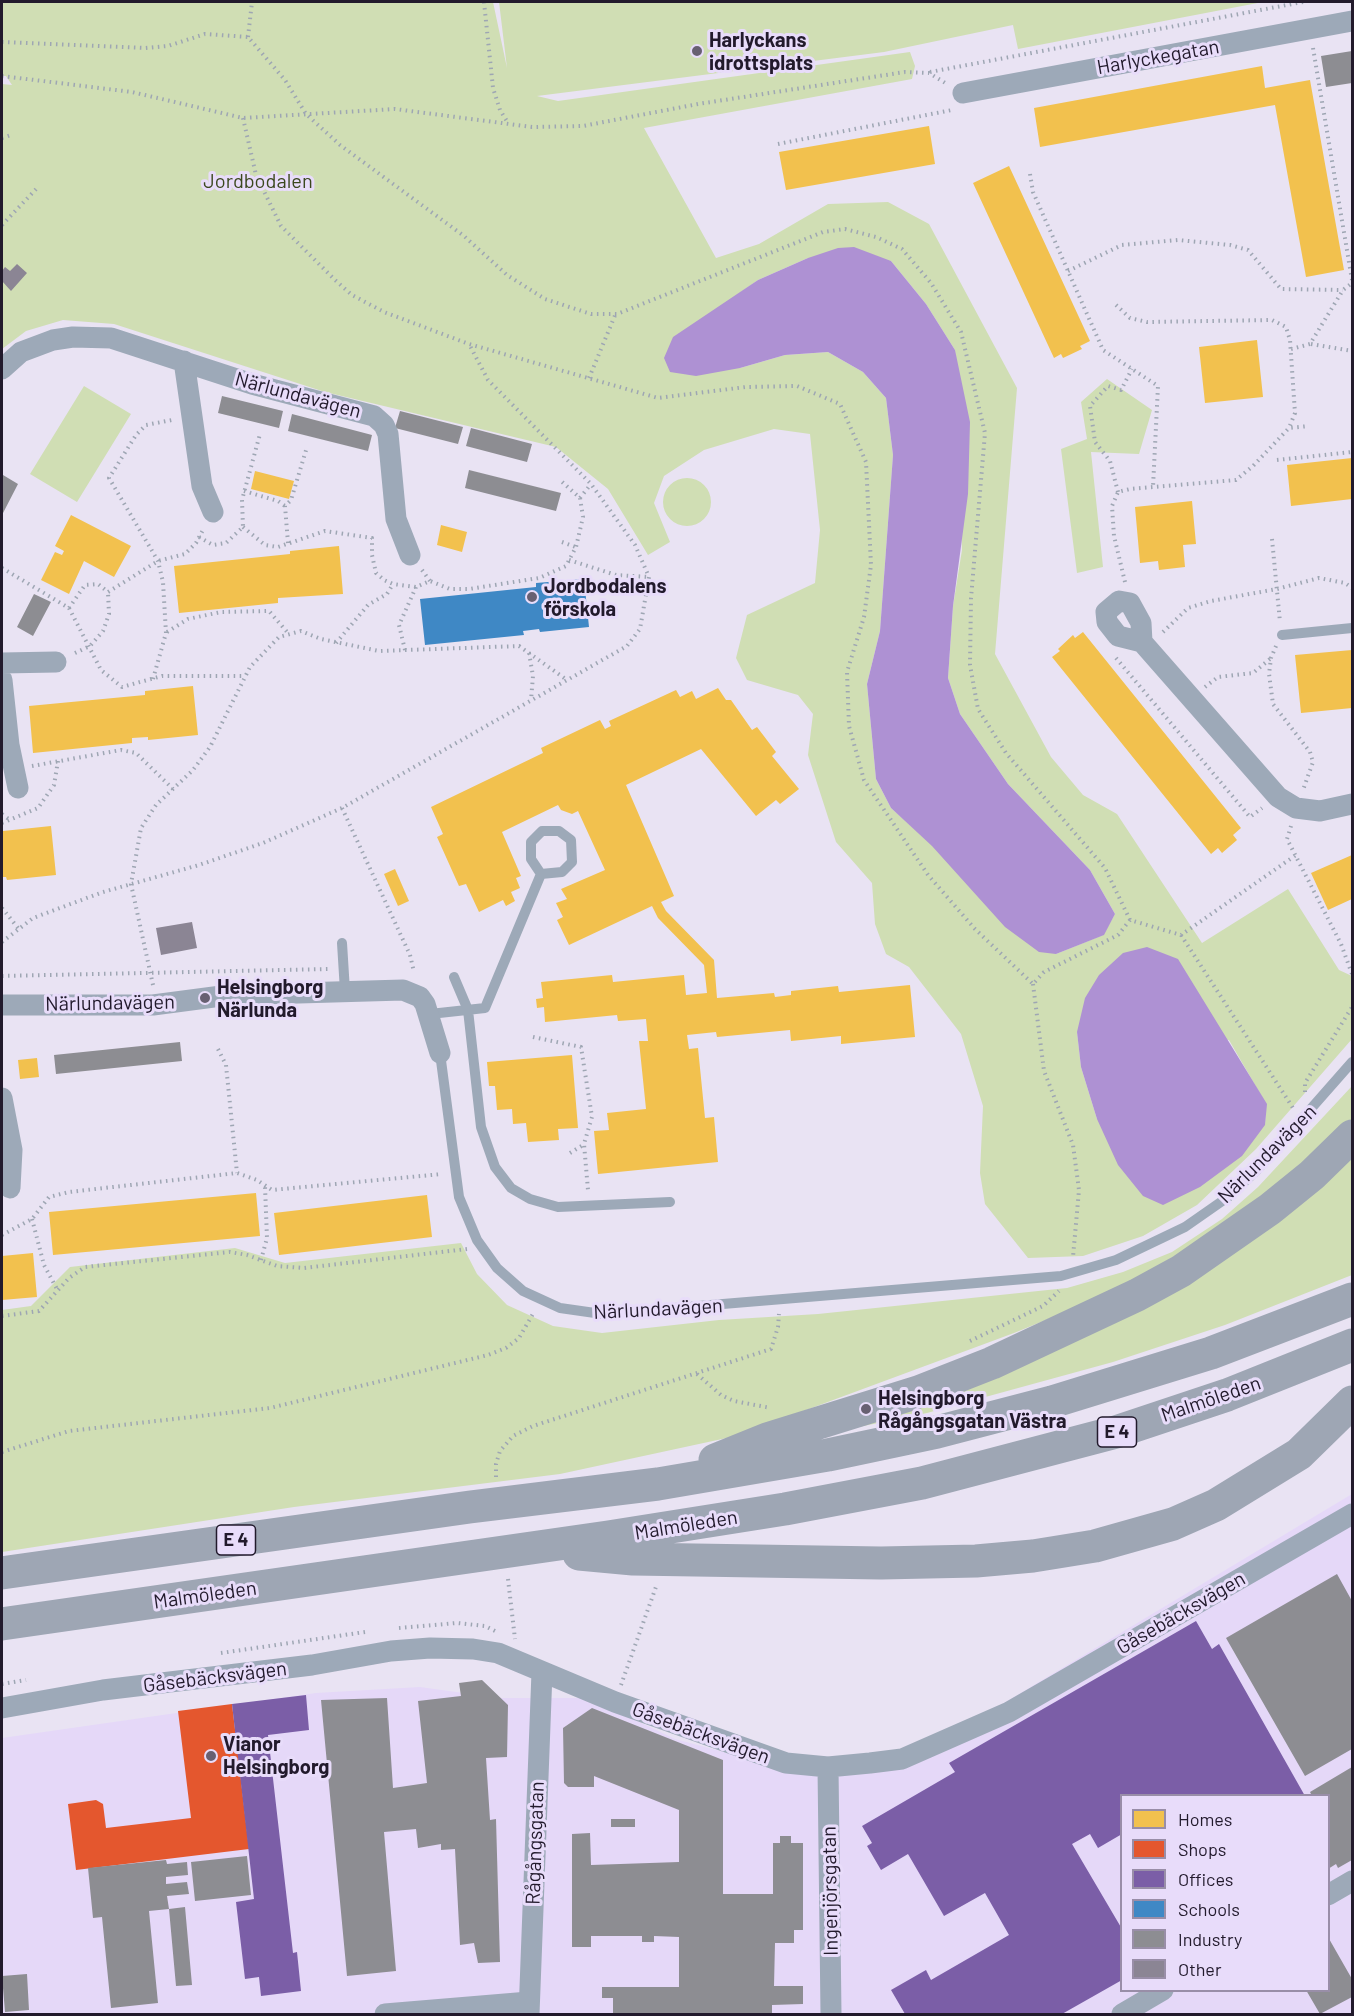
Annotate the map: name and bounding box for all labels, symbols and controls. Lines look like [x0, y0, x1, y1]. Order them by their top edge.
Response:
place label: Harlyckans idrottsplats [709, 28, 813, 75]
street label: Harlyckegatan [1095, 34, 1221, 80]
marker: Harlyckans idrottsplats [690, 44, 704, 58]
park label: Jordbodalen [203, 169, 313, 193]
street label: Närlundavägen [232, 367, 364, 423]
place label: Jordbodalens förskola [544, 574, 667, 621]
marker: Jordbodalens förskola [525, 590, 539, 604]
place label: Helsingborg Närlunda [217, 975, 323, 1022]
street label: Närlundavägen [45, 990, 175, 1016]
marker: Helsingborg Närlunda [198, 991, 212, 1005]
street label: Närlundavägen [1213, 1100, 1321, 1208]
street label: Närlundavägen [593, 1294, 723, 1324]
street label: Malmöleden [1158, 1371, 1264, 1427]
place label: Helsingborg Rågångsgatan Västra [878, 1386, 1067, 1433]
marker: Helsingborg Rågångsgatan Västra [859, 1402, 873, 1416]
road number: E 4 [1098, 1417, 1136, 1447]
street label: Malmöleden [633, 1505, 739, 1545]
road number: E 4 [216, 1525, 256, 1555]
street label: Gåsebäcksvägen [1112, 1566, 1250, 1660]
street label: Malmöleden [152, 1576, 258, 1614]
street label: Gåsebäcksvägen [142, 1656, 288, 1698]
street label: Gåsebäcksvägen [629, 1697, 773, 1769]
place label: Vianor Helsingborg [223, 1732, 329, 1779]
marker: Vianor Helsingborg [204, 1749, 218, 1763]
street label: Rågångsgatan [521, 1781, 549, 1905]
legend [1120, 1794, 1330, 1992]
text: Homes [1178, 1808, 1232, 1830]
street label: Ingenjörsgatan [817, 1826, 843, 1956]
text: Shops [1178, 1838, 1227, 1860]
text: Offices [1178, 1868, 1234, 1890]
text: Schools [1178, 1898, 1240, 1920]
text: Industry [1178, 1928, 1242, 1950]
text: Other [1178, 1958, 1221, 1980]

